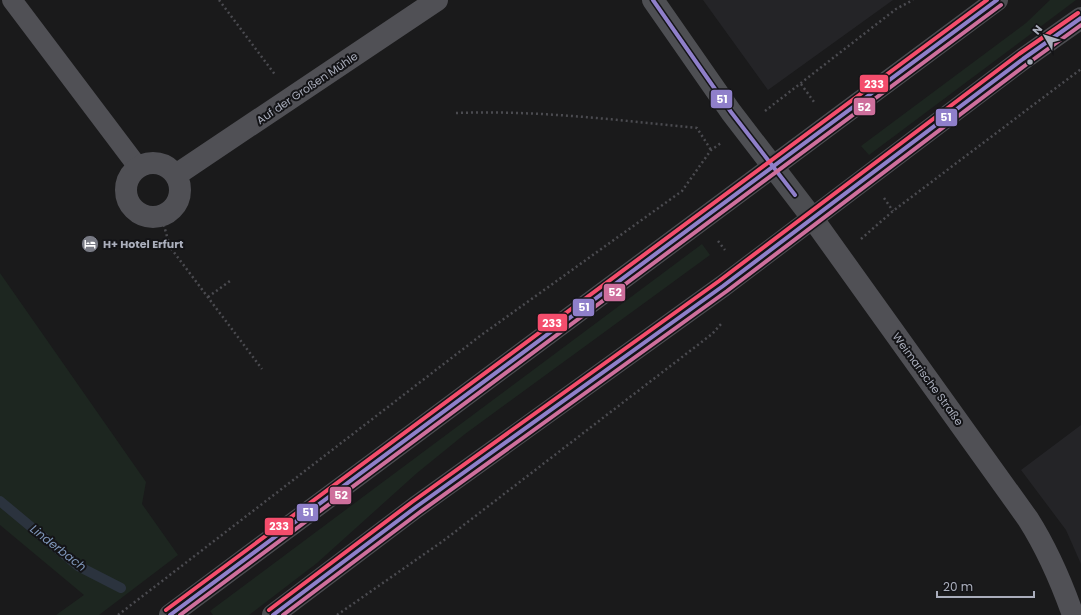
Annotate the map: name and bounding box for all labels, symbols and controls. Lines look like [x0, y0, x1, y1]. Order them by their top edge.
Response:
north arrow [1025, 16, 1065, 56]
text: N [1028, 21, 1046, 38]
street label: Auf der Großen Mühle [253, 48, 361, 128]
unlabelled marker [1025, 57, 1035, 67]
line badge: 233 [859, 74, 889, 93]
text: 233 [864, 76, 884, 92]
line badge: 51 [710, 89, 733, 109]
text: 51 [716, 91, 728, 107]
line badge: 52 [853, 97, 876, 116]
text: 52 [857, 99, 871, 115]
line badge: 51 [935, 108, 958, 127]
text: 51 [940, 109, 952, 125]
hotel icon: H+ Hotel Erfurt [80, 234, 100, 254]
place label: H+ Hotel Erfurt [103, 236, 184, 252]
line badge: 52 [603, 283, 626, 302]
text: 52 [608, 284, 622, 300]
line badge: 51 [572, 298, 595, 317]
text: 51 [578, 299, 590, 315]
line badge: 233 [537, 313, 568, 332]
text: 233 [542, 315, 562, 331]
street label: Weimarische Straße [889, 329, 967, 429]
line badge: 52 [329, 486, 352, 505]
text: 52 [334, 487, 348, 503]
line badge: 51 [296, 503, 319, 522]
text: 51 [302, 504, 314, 520]
line badge: 233 [264, 517, 294, 536]
text: 233 [269, 518, 289, 534]
water label: Linderbach [27, 520, 90, 575]
scale bar [937, 573, 1034, 599]
text: 20 m [943, 578, 973, 595]

